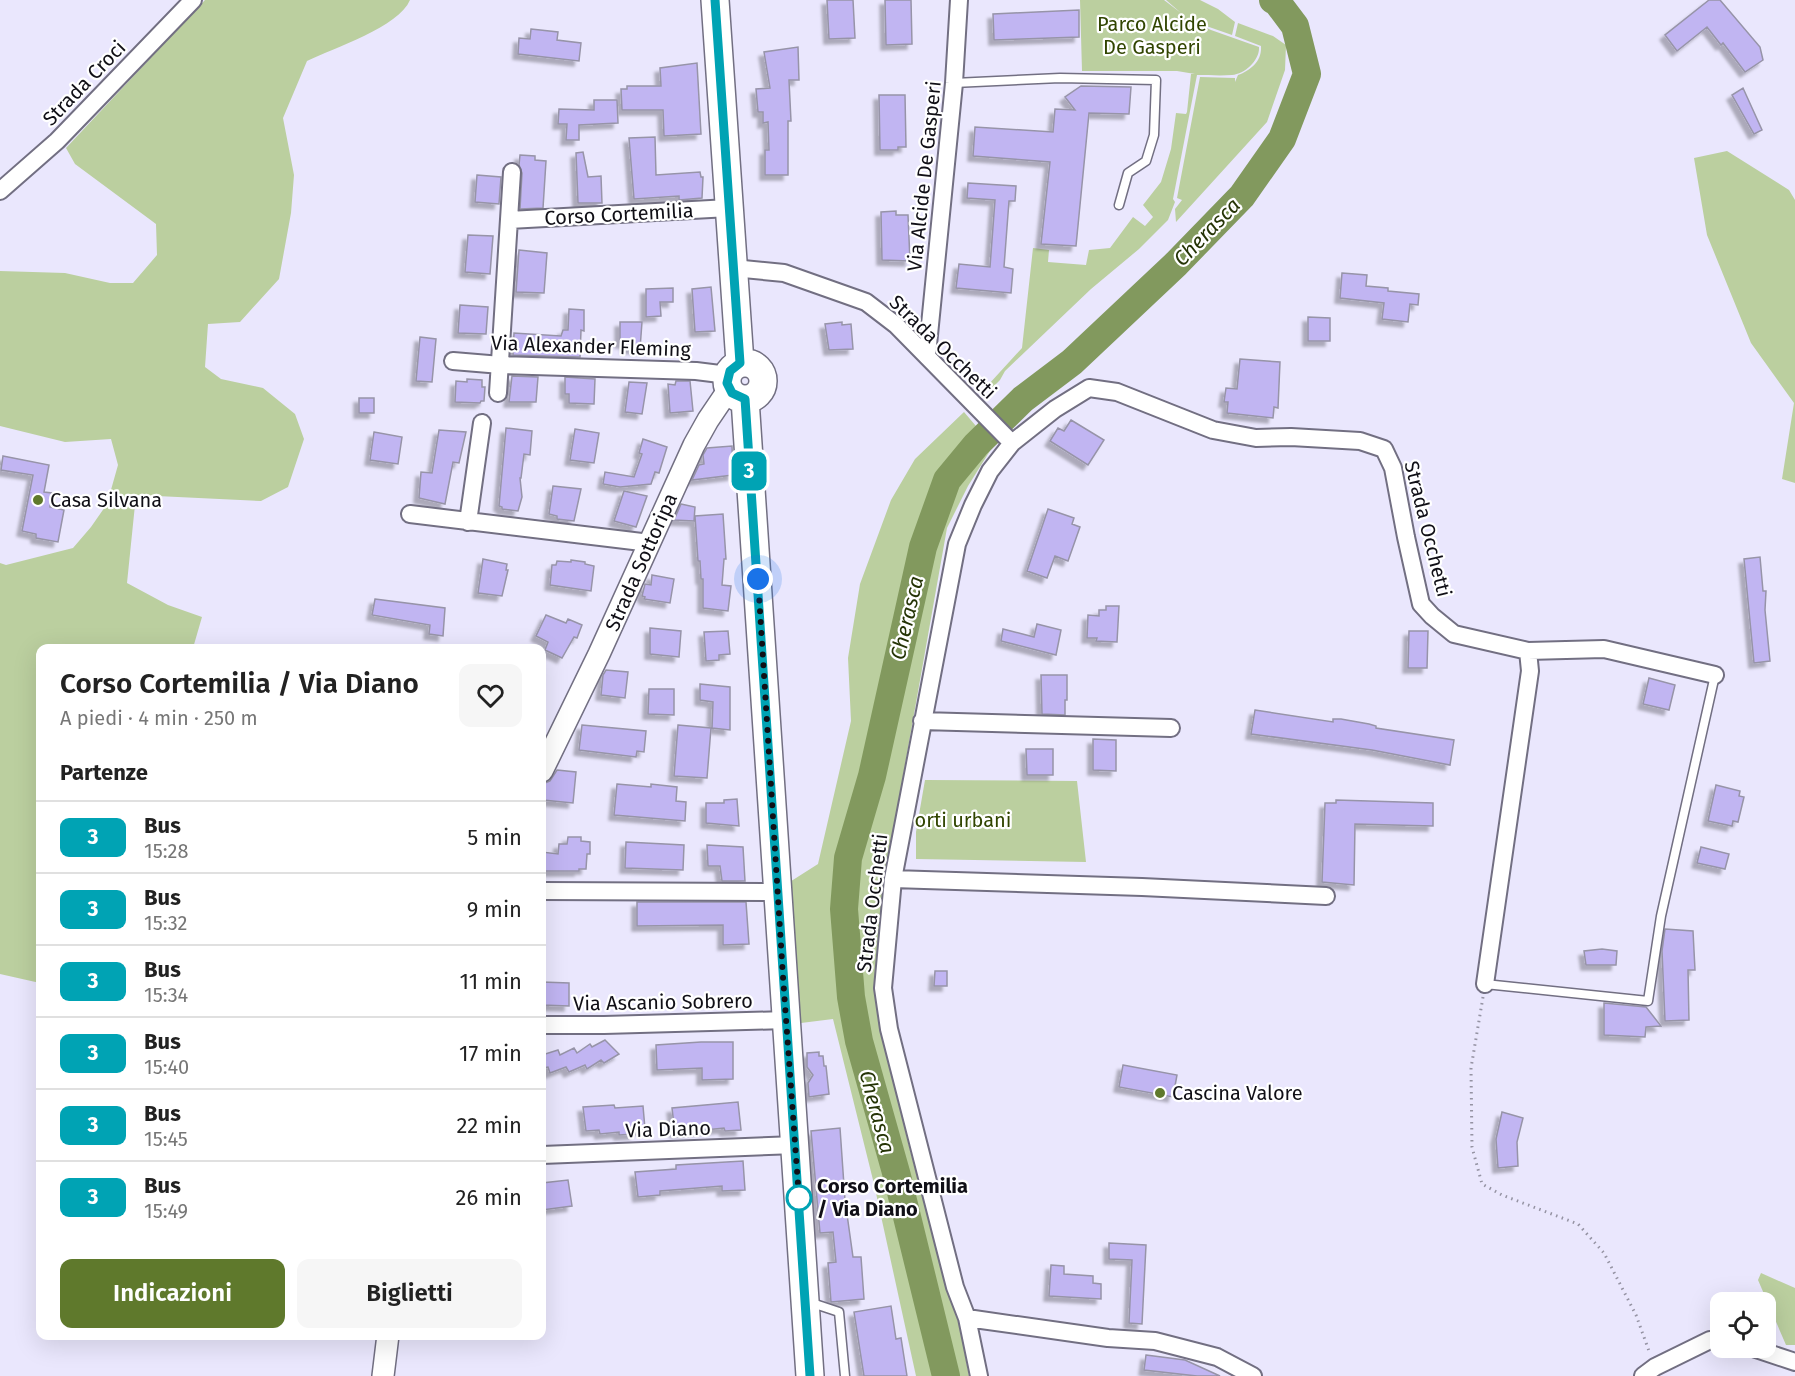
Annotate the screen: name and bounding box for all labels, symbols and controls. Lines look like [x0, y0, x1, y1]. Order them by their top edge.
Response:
park label: Parco Alcide De Gasperi [1097, 12, 1207, 59]
street label: Strada Croci [37, 35, 131, 131]
street label: Via Alcide De Gasperi [902, 80, 946, 272]
water label: Cherasca [1168, 192, 1246, 272]
street label: Corso Cortemilia [544, 198, 694, 230]
street label: Strada Occhetti [885, 290, 1001, 404]
street label: Via Alexander Fleming [491, 331, 692, 362]
line badge: 3 [730, 452, 768, 490]
text: 3 [744, 458, 754, 484]
street label: Strada Occhetti [1399, 458, 1457, 600]
place label: Casa Silvana [50, 488, 162, 512]
street label: Strada Sottoripa [600, 489, 682, 635]
marker: Casa Silvana [31, 493, 45, 507]
your location [743, 564, 773, 594]
water label: Cherasca [885, 574, 929, 662]
button: heart [459, 664, 522, 727]
text: Corso Cortemilia / Via Diano [60, 667, 419, 700]
text: A piedi · 4 min · 250 m [60, 706, 258, 730]
text: Partenze [60, 759, 148, 786]
park label: orti urbani [915, 808, 1011, 832]
text: Bus [144, 812, 181, 839]
text: 3 [88, 824, 98, 850]
text: 5 min [467, 824, 522, 851]
street label: Strada Occhetti [852, 832, 892, 974]
text: 15:28 [144, 839, 188, 863]
text: Bus [144, 884, 181, 911]
text: 3 [88, 896, 98, 922]
text: 9 min [467, 896, 522, 923]
text: 15:32 [144, 911, 187, 935]
text: Bus [144, 956, 181, 983]
text: 3 [88, 968, 98, 994]
text: 11 min [459, 968, 522, 995]
text: 15:34 [144, 983, 188, 1007]
street label: Via Ascanio Sobrero [573, 988, 753, 1016]
text: Bus [144, 1028, 181, 1055]
text: 3 [88, 1040, 98, 1066]
text: 17 min [459, 1040, 522, 1067]
text: 15:40 [144, 1055, 189, 1079]
water label: Cherasca [853, 1068, 901, 1156]
place label: Cascina Valore [1172, 1081, 1303, 1105]
marker: Cascina Valore [1153, 1086, 1167, 1100]
text: Bus [144, 1100, 181, 1127]
text: 3 [88, 1112, 98, 1138]
text: 22 min [456, 1112, 522, 1139]
street label: Via Diano [625, 1116, 711, 1142]
text: 15:45 [144, 1127, 188, 1151]
text: Bus [144, 1172, 181, 1199]
place label: Corso Cortemilia / Via Diano [817, 1174, 968, 1221]
text: 3 [88, 1184, 98, 1210]
text: 26 min [456, 1184, 522, 1211]
marker: Corso Cortemilia / Via Diano [786, 1185, 812, 1211]
text: 15:49 [144, 1199, 188, 1223]
button: Indicazioni [60, 1259, 285, 1328]
button: Biglietti [297, 1259, 522, 1328]
map controls [1710, 1292, 1776, 1358]
button: locate [1710, 1292, 1776, 1358]

